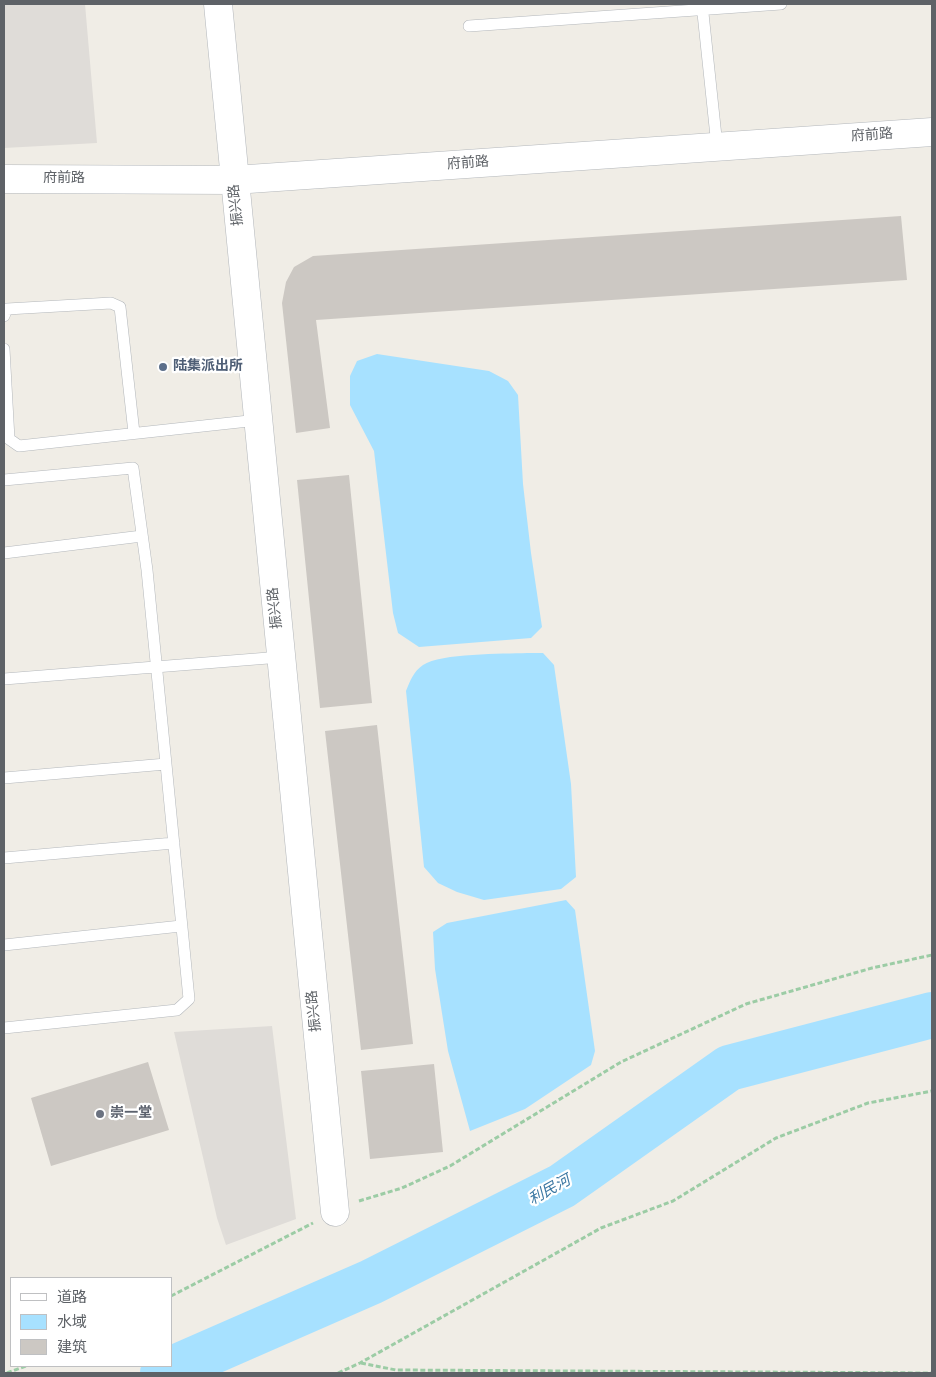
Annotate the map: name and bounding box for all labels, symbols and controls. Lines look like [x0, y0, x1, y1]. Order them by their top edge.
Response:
street label: 府前路 [850, 126, 894, 146]
street label: 府前路 [446, 154, 490, 174]
street label: 府前路 [43, 171, 85, 187]
street label: 振兴路 [226, 183, 248, 227]
place label: 陆集派出所 [173, 359, 243, 375]
marker: 陆集派出所 [157, 361, 169, 373]
street label: 振兴路 [265, 586, 287, 630]
street label: 振兴路 [304, 989, 326, 1033]
place label: 崇一堂 [110, 1106, 152, 1122]
marker: 崇一堂 [94, 1108, 106, 1120]
water label: 利民河 [526, 1172, 574, 1210]
legend [10, 1277, 172, 1367]
text: 道路 [57, 1287, 87, 1308]
text: 水域 [57, 1312, 87, 1333]
text: 建筑 [57, 1337, 87, 1358]

